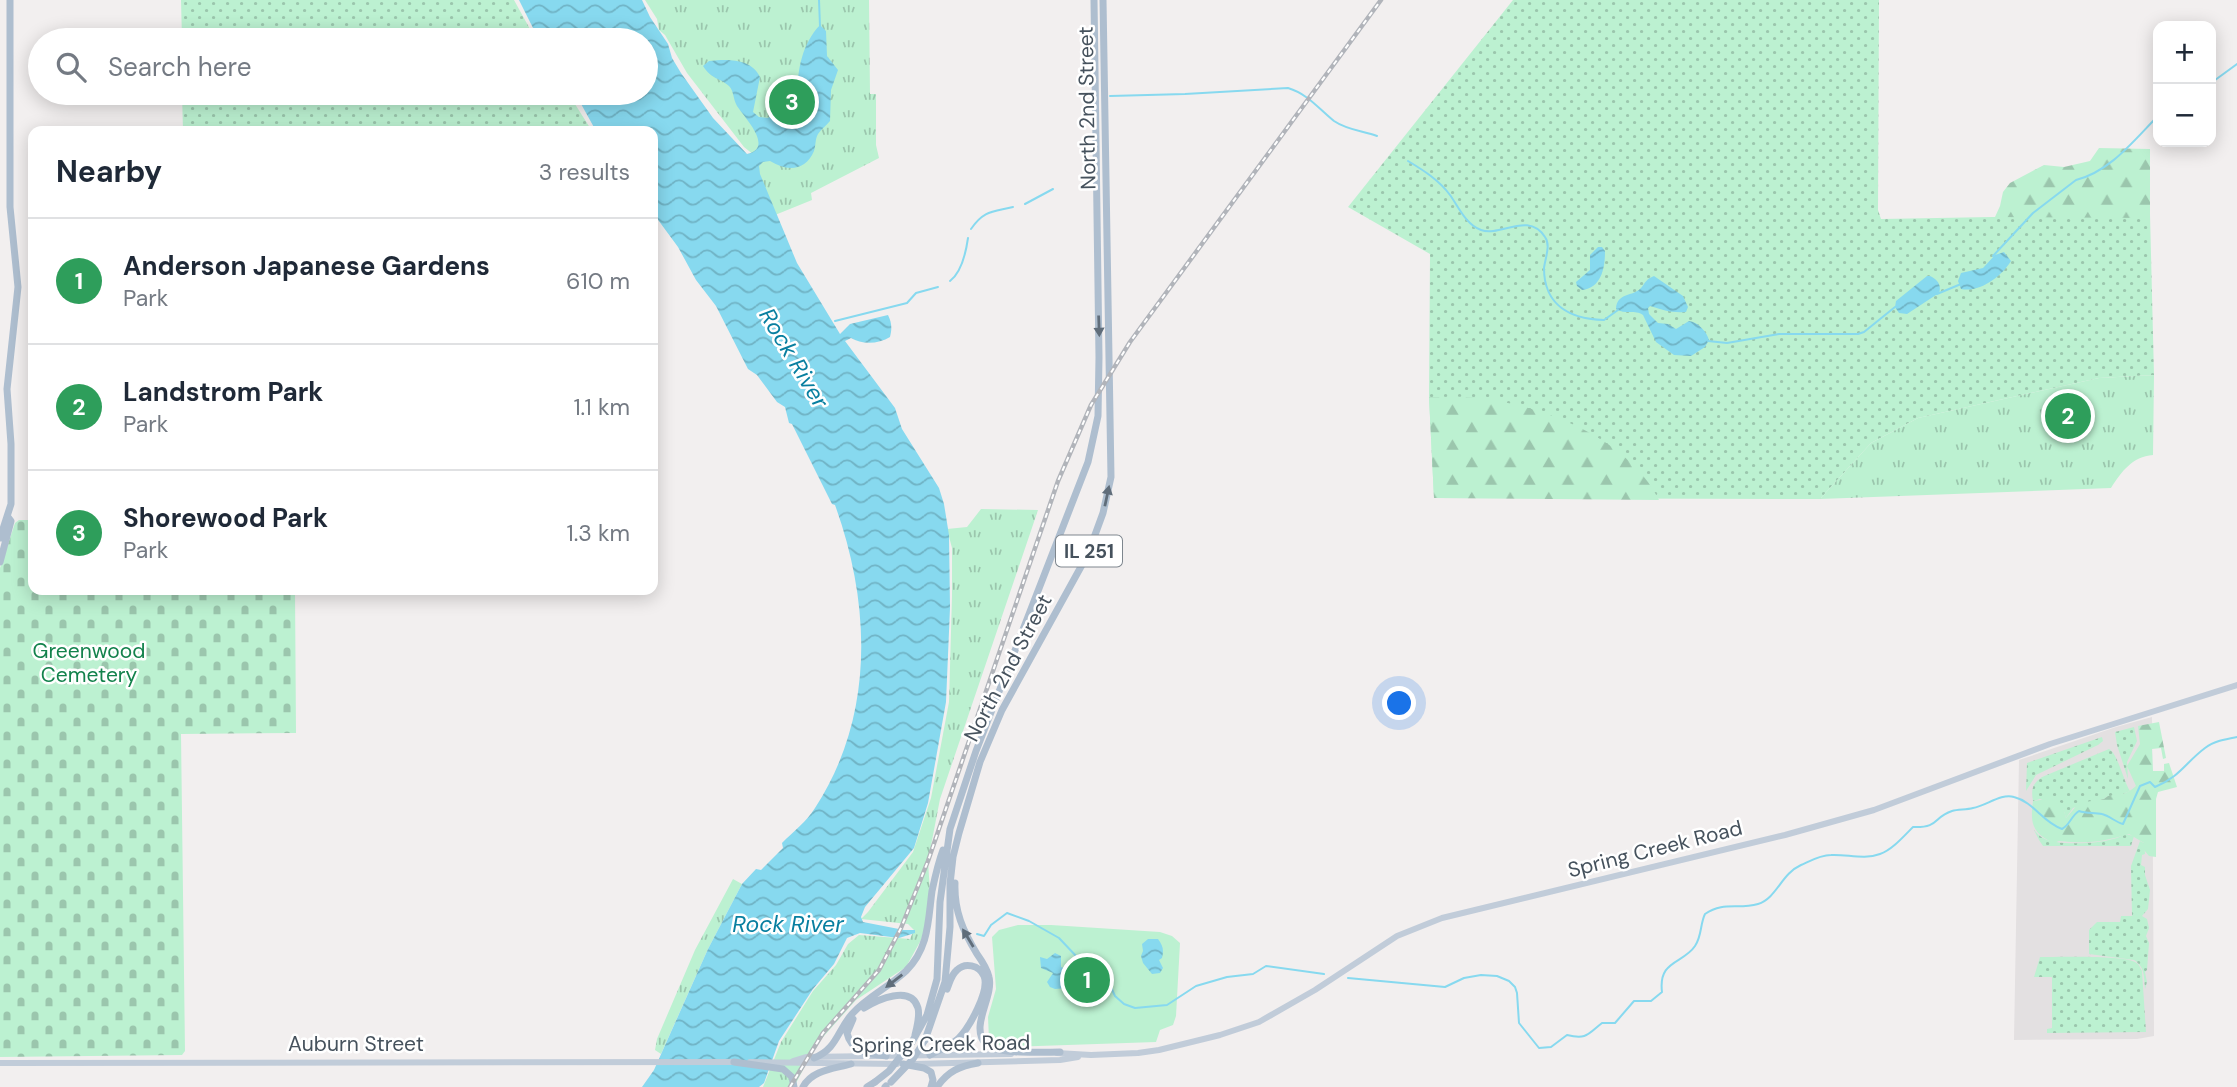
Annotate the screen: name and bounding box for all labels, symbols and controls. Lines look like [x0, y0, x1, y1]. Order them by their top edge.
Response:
map controls [2153, 21, 2216, 147]
button: + [2153, 21, 2216, 84]
street label: North 2nd Street [1072, 26, 1102, 190]
search box [28, 28, 658, 105]
icon: search [52, 48, 90, 86]
text: Search here [108, 50, 251, 84]
pin: 3 [769, 76, 815, 128]
button: − [2153, 84, 2216, 147]
text: Nearby [56, 152, 162, 191]
text: 3 results [539, 157, 630, 187]
text: Anderson Japanese Gardens [123, 249, 490, 283]
text: 1 [75, 266, 83, 296]
text: 610 m [566, 266, 630, 296]
text: Park [123, 283, 168, 313]
water label: Rock River [752, 303, 836, 415]
one-way arrow [1093, 315, 1104, 337]
text: Landstrom Park [123, 375, 323, 409]
pin: 2 [2045, 390, 2091, 442]
text: 2 [72, 392, 86, 422]
text: 1.1 km [573, 392, 630, 422]
text: Park [123, 409, 168, 439]
one-way arrow [1101, 485, 1112, 507]
text: Shorewood Park [123, 501, 328, 535]
text: 3 [72, 518, 86, 548]
text: 1.3 km [566, 518, 630, 548]
text: Park [123, 535, 168, 565]
road number: IL 251 [1056, 536, 1122, 566]
street label: North 2nd Street [957, 589, 1059, 747]
park label: Greenwood Cemetery [33, 637, 145, 689]
your location [1382, 686, 1416, 720]
street label: Spring Creek Road [1565, 814, 1745, 884]
water label: Rock River [732, 909, 845, 939]
one-way arrow [962, 928, 974, 947]
pin: 1 [1064, 954, 1110, 1006]
one-way arrow [885, 973, 903, 988]
street label: Spring Creek Road [851, 1028, 1031, 1060]
street label: Auburn Street [288, 1030, 424, 1058]

